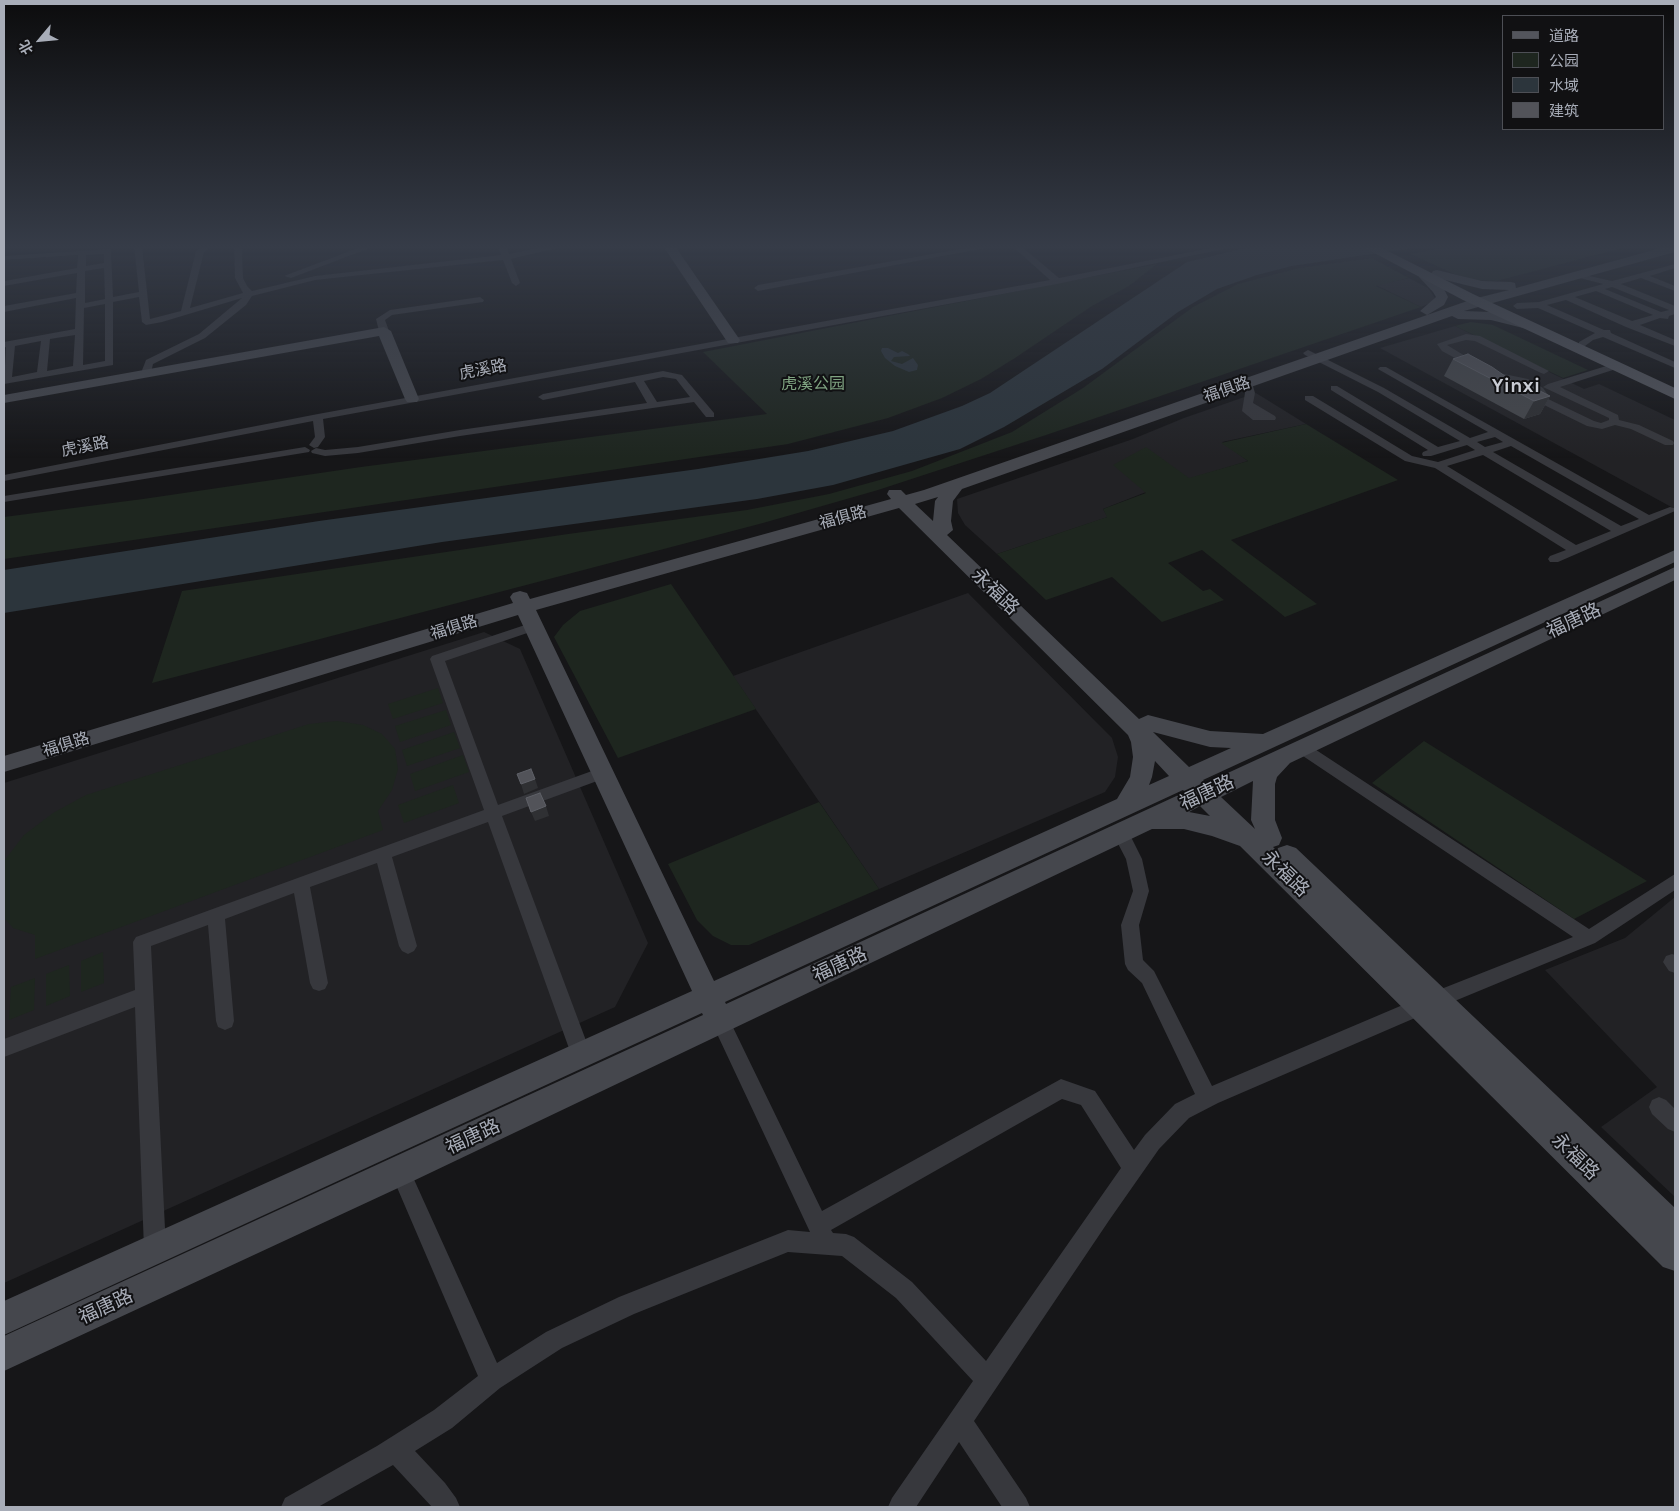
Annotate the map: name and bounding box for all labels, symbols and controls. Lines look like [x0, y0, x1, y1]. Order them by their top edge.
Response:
north arrow [15, 15, 65, 65]
legend [1502, 15, 1664, 130]
text: 道路 [1549, 27, 1579, 45]
text: 北 [16, 37, 37, 57]
text: 公园 [1549, 52, 1579, 70]
text: 水域 [1549, 77, 1579, 95]
text: 建筑 [1549, 102, 1579, 120]
street label: 虎溪路 [458, 356, 508, 384]
street label: 福俱路 [1201, 373, 1253, 407]
park label: 虎溪公园 [781, 374, 845, 394]
district label: Yinxi [1492, 374, 1540, 398]
street label: 虎溪路 [60, 433, 110, 461]
street label: 福俱路 [817, 503, 869, 533]
street label: 永福路 [967, 564, 1023, 620]
street label: 福唐路 [1543, 599, 1605, 643]
street label: 福俱路 [428, 612, 480, 644]
street label: 福俱路 [40, 729, 92, 761]
street label: 福唐路 [1176, 771, 1238, 815]
street label: 永福路 [1257, 846, 1313, 902]
street label: 福唐路 [809, 943, 871, 987]
street label: 福唐路 [442, 1115, 504, 1159]
street label: 永福路 [1547, 1129, 1603, 1185]
street label: 福唐路 [75, 1285, 137, 1329]

